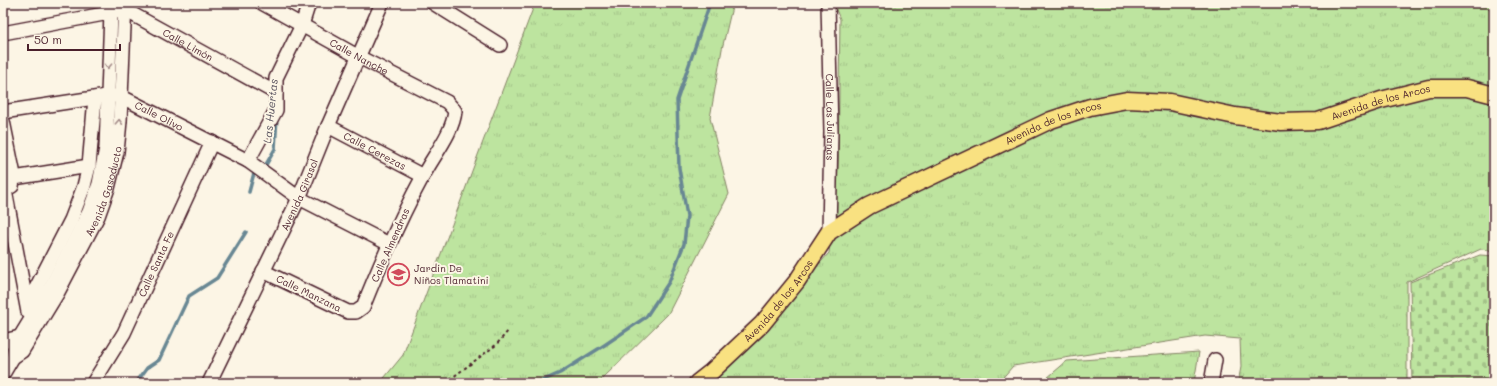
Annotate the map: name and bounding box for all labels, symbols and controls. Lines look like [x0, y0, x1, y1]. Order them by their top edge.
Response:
street label: Calle Limón [160, 25, 216, 64]
scale bar [28, 26, 120, 52]
text: 50 m [34, 31, 62, 47]
street label: Calle Nanche [327, 35, 391, 78]
one-way arrow [104, 63, 113, 69]
street label: Calle Las Julianas [823, 73, 838, 161]
water label: Las Huertas [259, 78, 281, 144]
street label: Avenida de los Arcos [1329, 81, 1432, 123]
street label: Calle Olivo [132, 98, 186, 134]
street label: Avenida de los Arcos [1003, 98, 1103, 148]
one-way arrow [115, 119, 124, 125]
street label: Calle Cerezas [341, 128, 409, 173]
street label: Avenida Gasoducto [82, 146, 125, 239]
street label: Avenida Girasol [277, 157, 321, 233]
street label: Calle Almendras [367, 206, 413, 284]
street label: Calle Santa Fe [135, 229, 177, 299]
street label: Avenida de los Arcos [740, 257, 816, 345]
school or university icon: Jardin De Niños Tlamatini [386, 261, 412, 287]
place label: Jardin De Niños Tlamatini [414, 261, 489, 287]
street label: Calle Manzana [274, 271, 344, 315]

